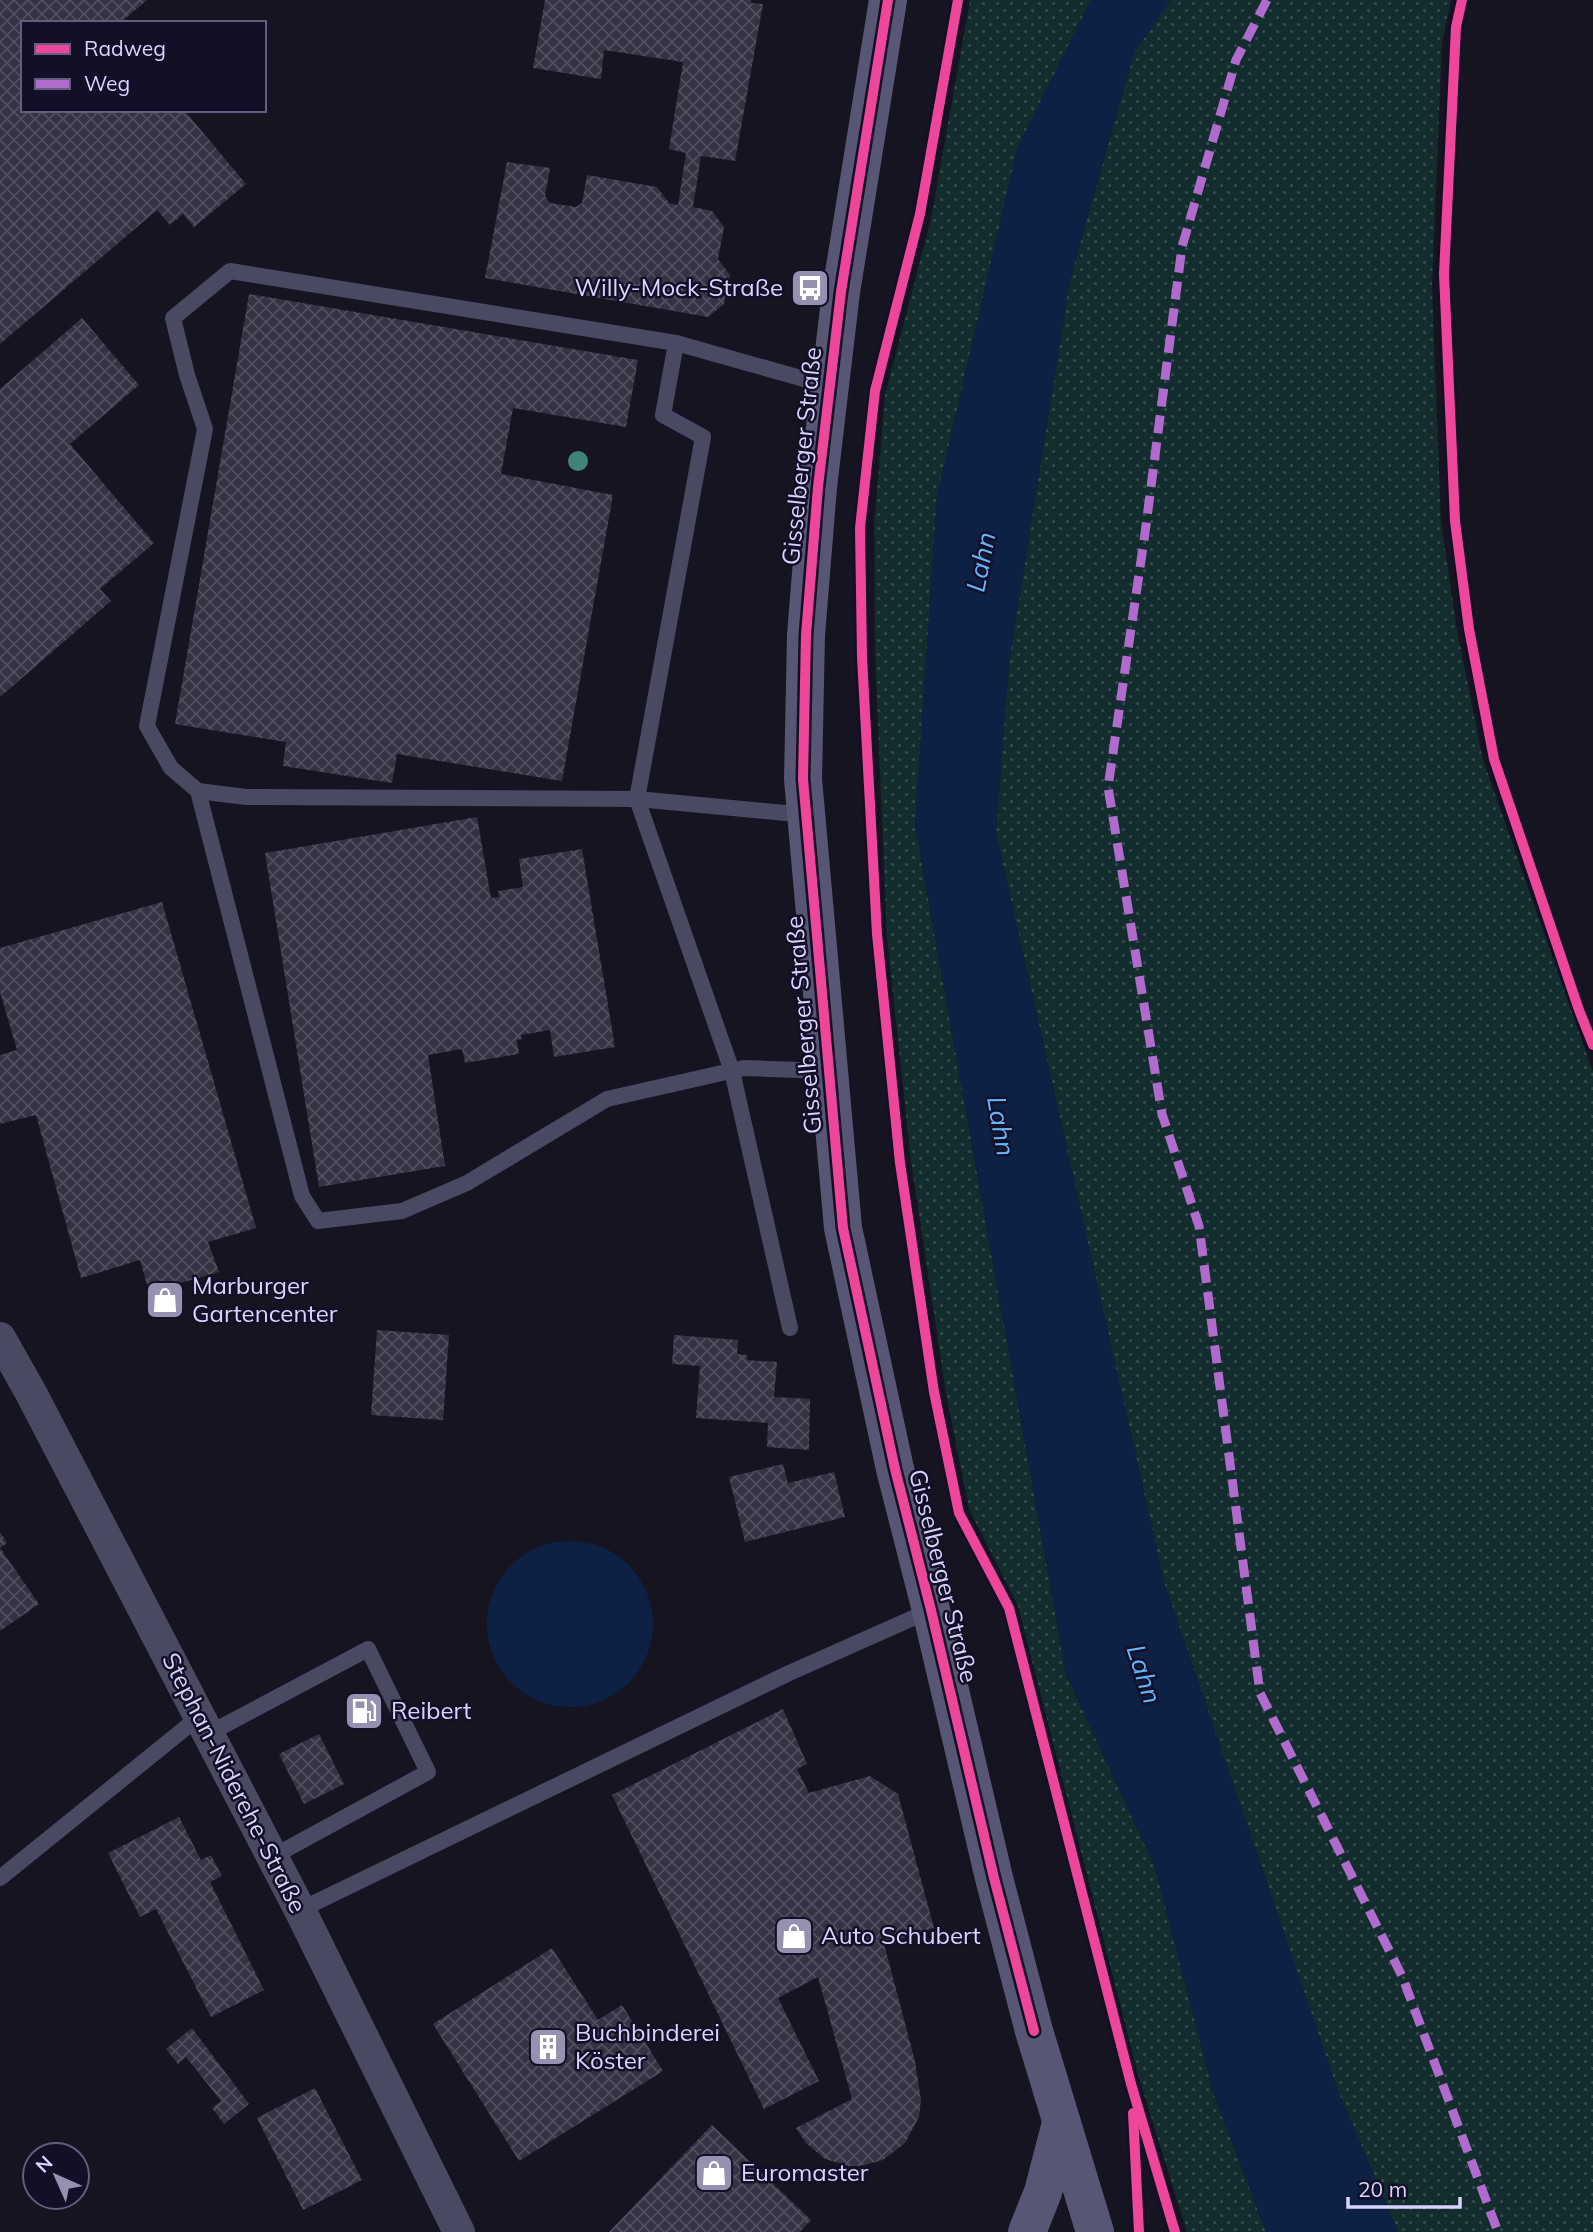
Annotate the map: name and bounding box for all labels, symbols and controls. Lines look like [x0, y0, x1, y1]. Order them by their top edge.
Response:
legend [21, 21, 266, 112]
text: Radweg [84, 35, 166, 61]
text: Weg [84, 70, 130, 96]
bus stop icon: Willy-Mock-Straße [789, 267, 831, 309]
place label: Willy-Mock-Straße [574, 272, 783, 302]
street label: Gisselberger Straße [775, 345, 827, 566]
water label: Lahn [959, 529, 1002, 595]
street label: Gisselberger Straße [779, 915, 827, 1135]
water label: Lahn [980, 1093, 1023, 1158]
place label: Marburger Gartencenter [192, 1270, 338, 1328]
shop icon: Marburger Gartencenter [144, 1279, 186, 1321]
street label: Gisselberger Straße [903, 1466, 985, 1686]
water label: Lahn [1119, 1640, 1169, 1708]
street label: Stephan-Niderehe-Straße [156, 1647, 314, 1918]
fuel station icon: Reibert [343, 1690, 385, 1732]
place label: Reibert [391, 1695, 471, 1725]
shop icon: Auto Schubert [773, 1915, 815, 1957]
place label: Auto Schubert [821, 1920, 981, 1950]
place label: Buchbinderei Köster [575, 2017, 720, 2075]
building icon: Buchbinderei Köster [527, 2026, 569, 2068]
north arrow [21, 2141, 91, 2211]
text: N [30, 2150, 58, 2178]
shop icon: Euromaster [693, 2152, 735, 2194]
place label: Euromaster [741, 2157, 869, 2187]
scale bar [1348, 2166, 1460, 2210]
text: 20 m [1358, 2176, 1407, 2202]

